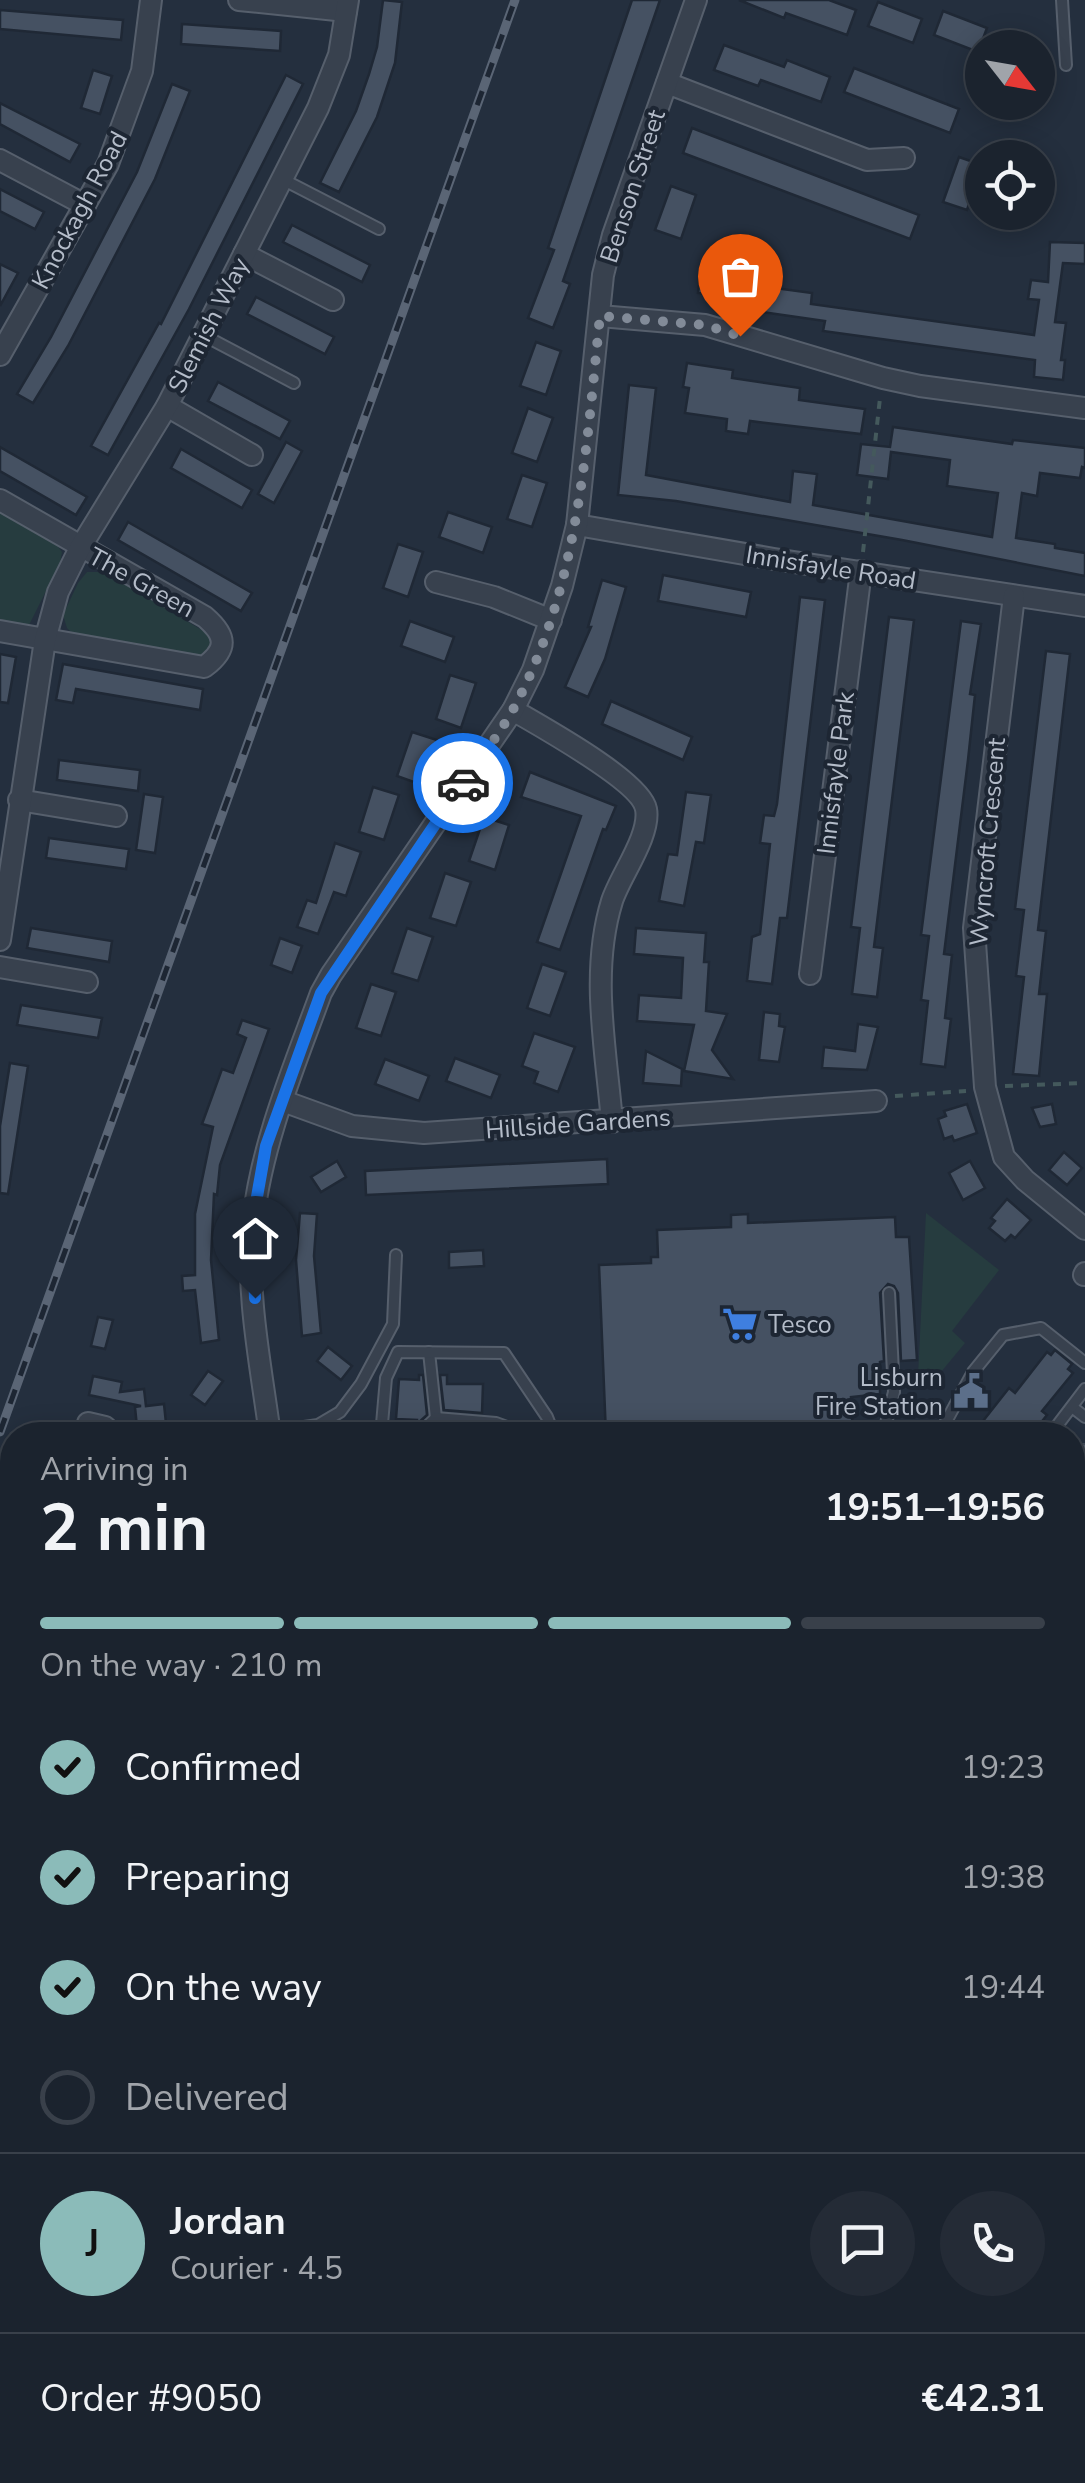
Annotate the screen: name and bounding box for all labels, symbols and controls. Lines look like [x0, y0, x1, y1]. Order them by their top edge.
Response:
north arrow [965, 30, 1055, 120]
map controls [965, 30, 1055, 230]
street label: Benson Street [592, 105, 674, 267]
street label: Knockagh Road [24, 126, 136, 295]
button: locate [965, 140, 1055, 230]
pin [698, 234, 783, 337]
icon: bag [713, 249, 768, 304]
street label: Slemish Way [160, 252, 258, 399]
street label: Innisfayle Road [743, 538, 918, 598]
street label: The Green [82, 540, 201, 626]
street label: Innisfayle Park [809, 689, 863, 856]
courier [413, 733, 513, 833]
street label: Wyncroft Crescent [962, 736, 1014, 948]
icon: car [436, 756, 491, 811]
street label: Hillside Gardens [484, 1101, 672, 1147]
pin [213, 1196, 298, 1299]
icon: home [228, 1211, 283, 1266]
supermarket icon: Tesco [721, 1305, 759, 1343]
place label: Tesco [768, 1308, 832, 1342]
place label: Lisburn Fire Station [815, 1361, 943, 1424]
public building icon: Lisburn Fire Station [952, 1372, 990, 1410]
text: Arriving in [40, 1448, 188, 1491]
text: 19:51–19:56 [825, 1482, 1045, 1533]
text: 2 min [40, 1484, 208, 1573]
text: On the way · 210 m [40, 1644, 322, 1687]
icon: check [40, 1740, 95, 1795]
text: Confirmed [125, 1742, 302, 1793]
text: 19:23 [961, 1746, 1045, 1789]
icon: check [40, 1850, 95, 1905]
text: Preparing [125, 1852, 291, 1903]
text: 19:38 [961, 1856, 1045, 1899]
icon: check [40, 1960, 95, 2015]
text: On the way [125, 1962, 321, 2013]
text: 19:44 [961, 1966, 1045, 2009]
text: Delivered [125, 2072, 289, 2123]
button: chat [810, 2191, 915, 2296]
button: phone [940, 2191, 1045, 2296]
text: Jordan [170, 2196, 286, 2247]
text: J [86, 2218, 99, 2269]
text: Courier · 4.5 [170, 2247, 343, 2290]
text: Order #9050 [40, 2373, 262, 2424]
text: €42.31 [922, 2373, 1045, 2424]

